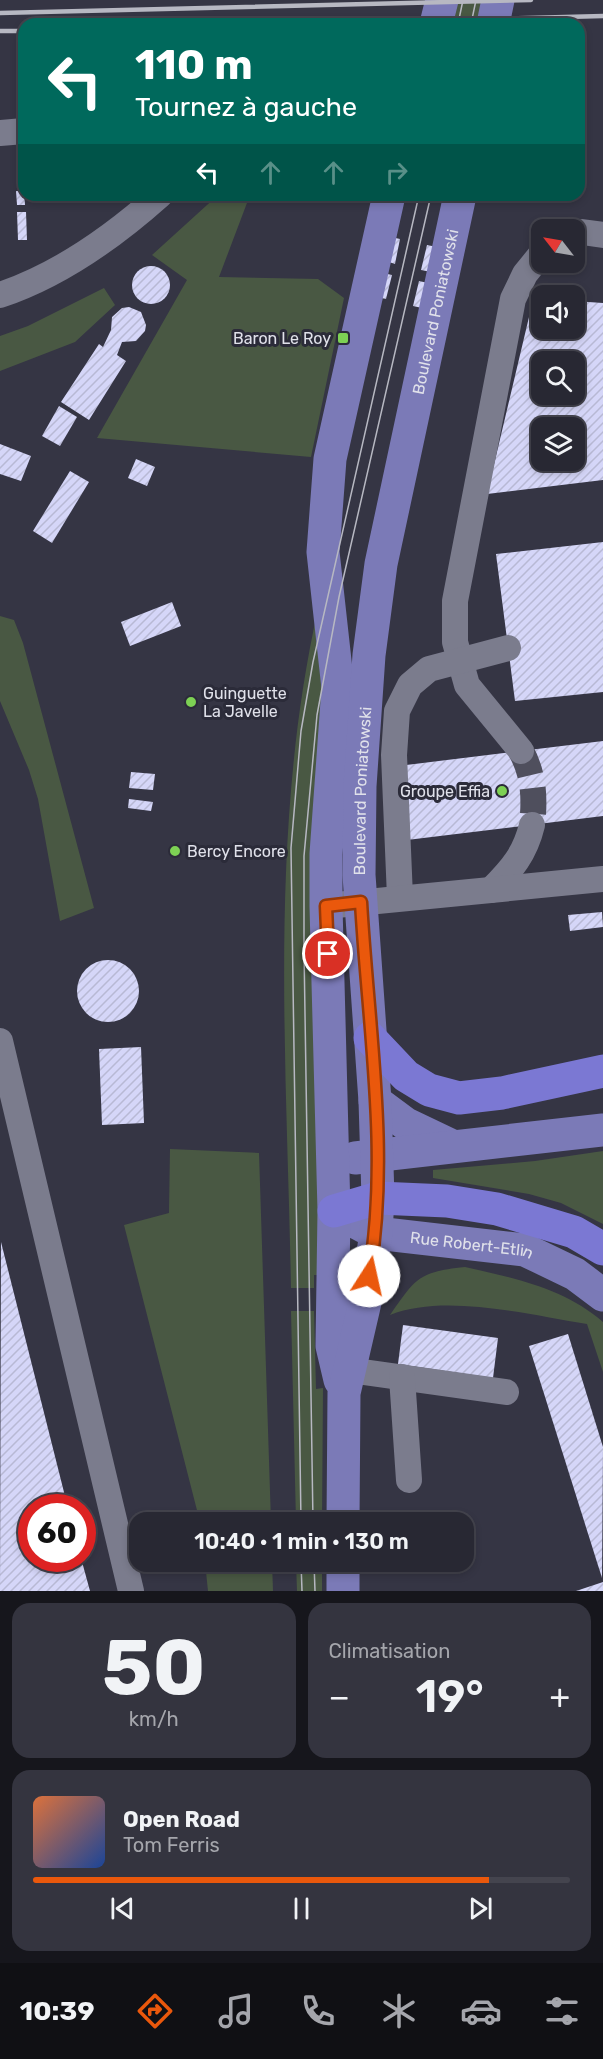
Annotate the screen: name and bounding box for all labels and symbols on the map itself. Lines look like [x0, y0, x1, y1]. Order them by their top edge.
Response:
north arrow [531, 219, 585, 273]
street label: Boulevard Poniatowski [408, 227, 462, 396]
place label: Baron Le Roy [233, 329, 331, 348]
marker: Baron Le Roy [336, 331, 350, 345]
place label: Guinguette La Javelle [203, 684, 287, 721]
marker: Guinguette La Javelle [184, 695, 198, 709]
street label: Boulevard Poniatowski [349, 706, 375, 875]
place label: Groupe Effia [400, 782, 490, 801]
marker: Groupe Effia [495, 784, 509, 798]
place label: Bercy Encore [187, 842, 286, 861]
marker: Bercy Encore [168, 844, 182, 858]
pin [302, 928, 353, 979]
street label: Rue Robert-Etlin [409, 1227, 537, 1262]
position arrow [337, 1244, 401, 1308]
speed limit sign: 60 [18, 1494, 96, 1572]

